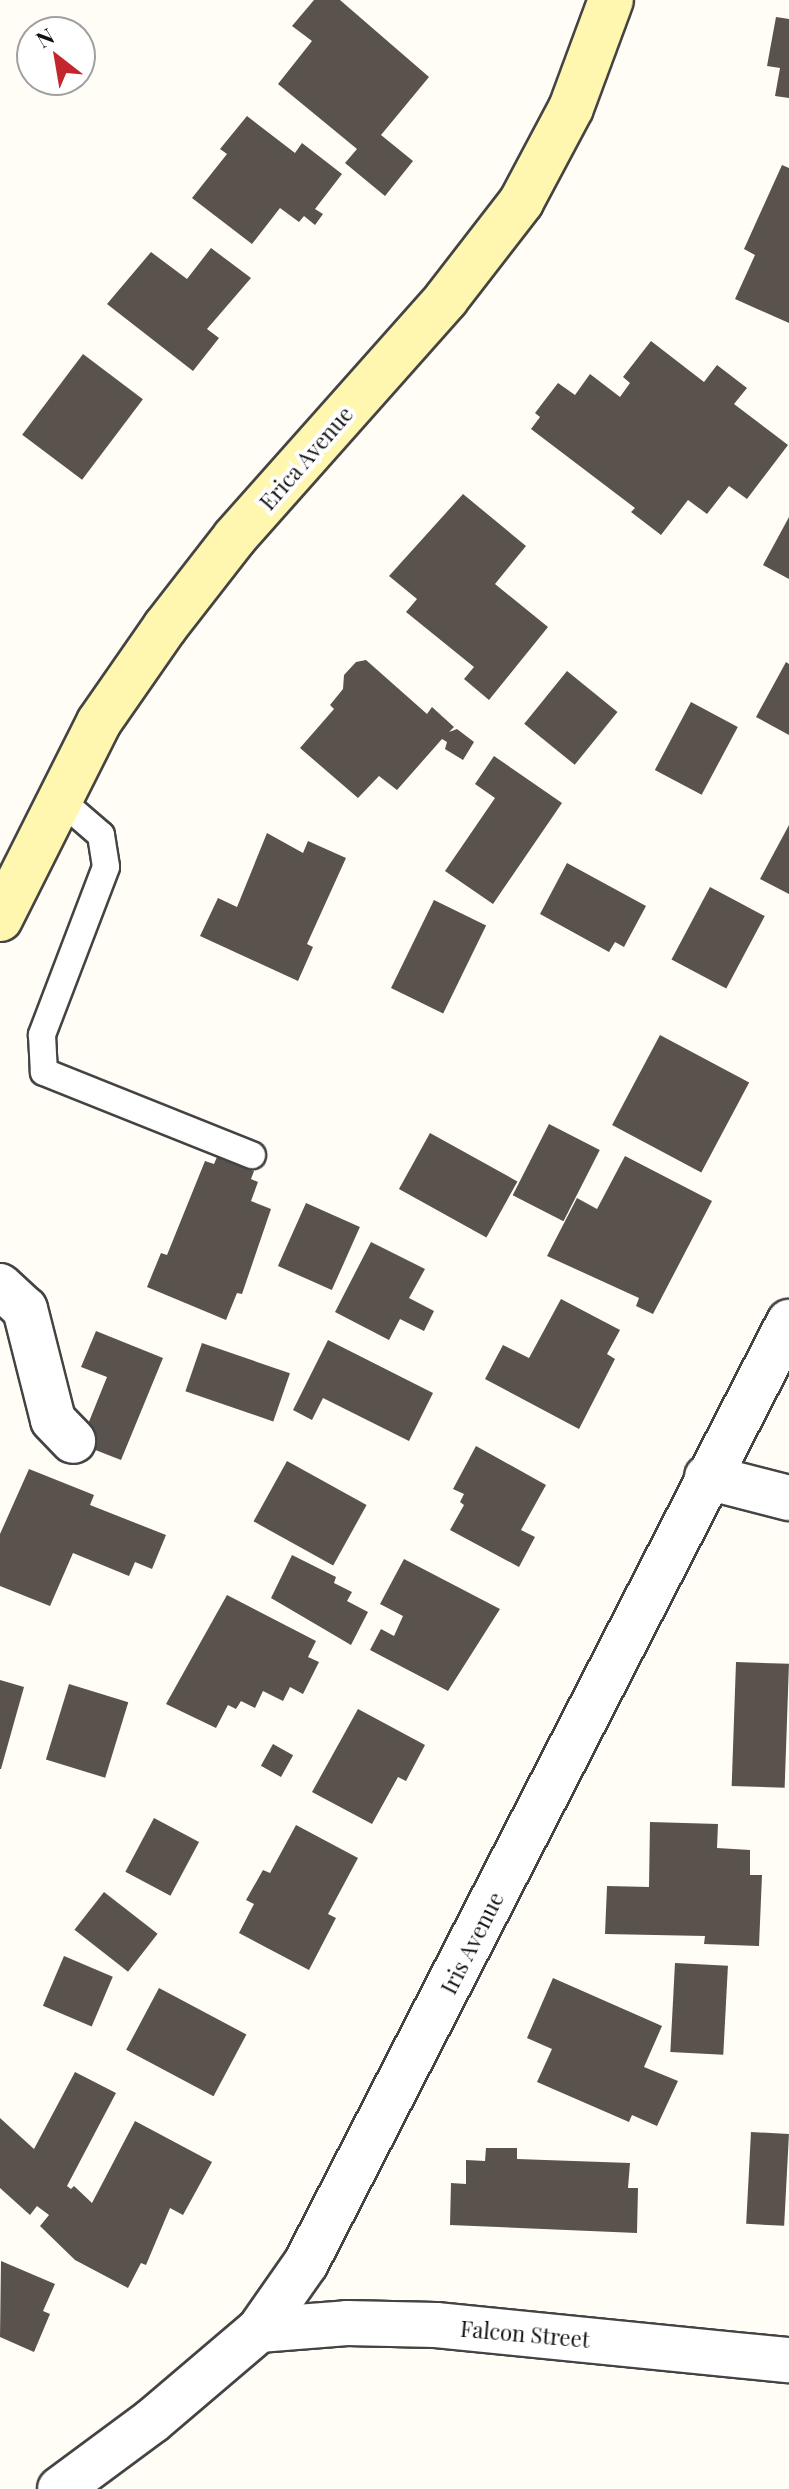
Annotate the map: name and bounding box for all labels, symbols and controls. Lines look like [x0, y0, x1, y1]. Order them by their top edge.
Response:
north arrow [16, 16, 96, 96]
text: N [30, 20, 59, 54]
street label: Erica Avenue [254, 401, 358, 515]
street label: Iris Avenue [435, 1887, 509, 1999]
street label: Falcon Street [459, 2315, 591, 2353]

